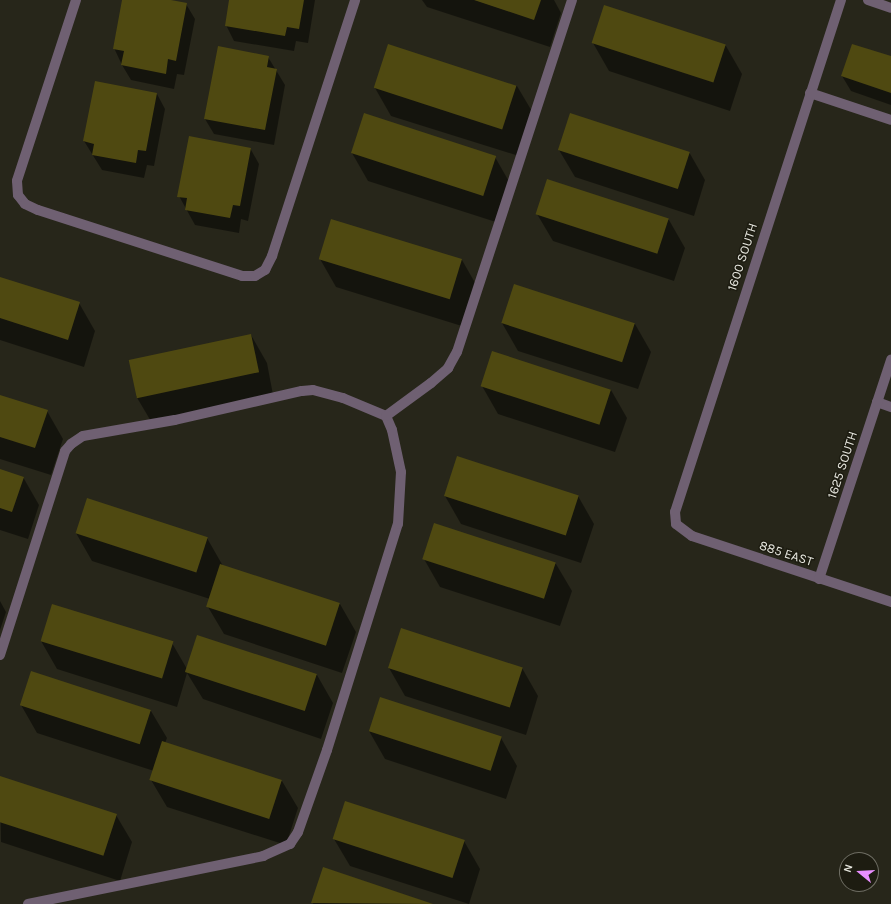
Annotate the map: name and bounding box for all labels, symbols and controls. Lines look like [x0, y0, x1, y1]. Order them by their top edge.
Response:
street label: 1600 SOUTH [725, 221, 761, 293]
street label: 1625 SOUTH [825, 429, 861, 501]
street label: 885 EAST [757, 538, 815, 570]
north arrow [839, 852, 879, 892]
text: N [841, 863, 855, 874]

